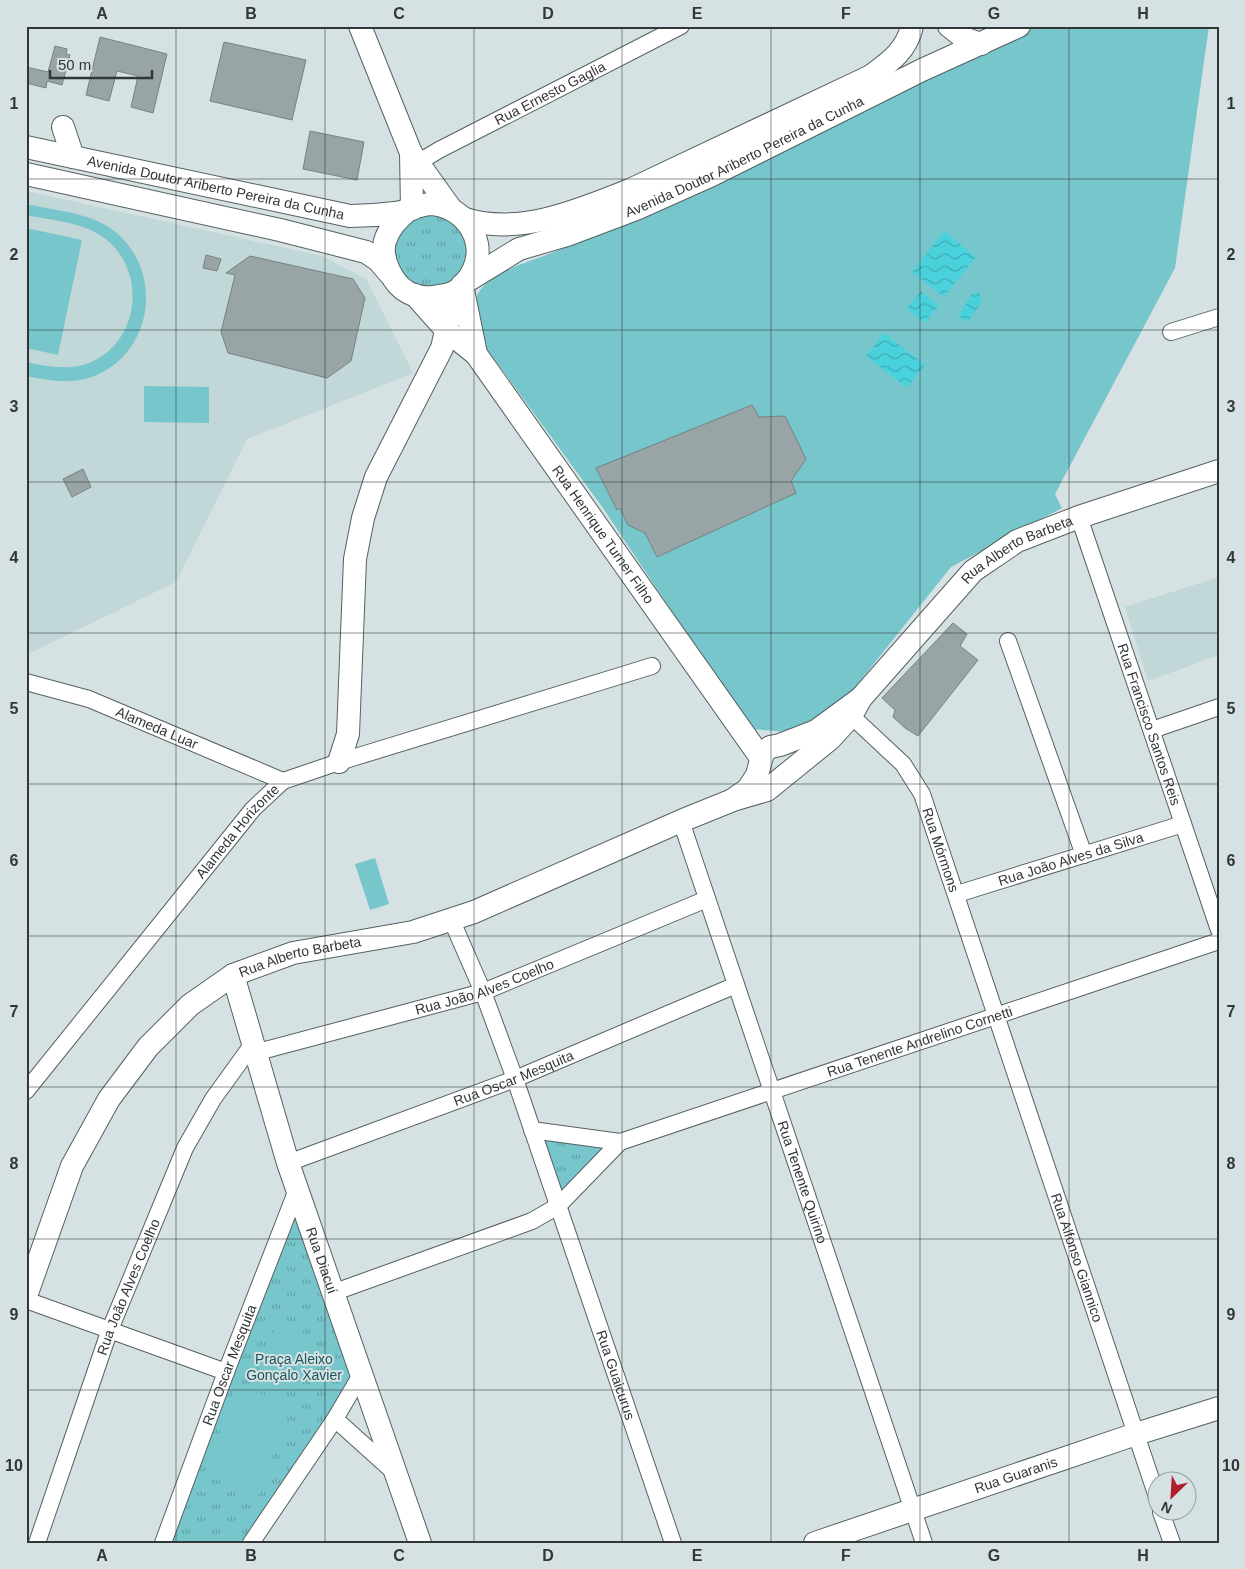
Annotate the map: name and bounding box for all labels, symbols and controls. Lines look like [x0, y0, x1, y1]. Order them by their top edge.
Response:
text: A [96, 5, 108, 22]
text: B [245, 5, 257, 22]
text: C [393, 5, 405, 22]
text: D [542, 5, 554, 22]
text: E [692, 5, 703, 22]
text: F [841, 5, 851, 22]
text: G [988, 5, 1000, 22]
text: H [1137, 5, 1149, 22]
scale bar [50, 48, 152, 80]
text: 50 m [58, 56, 91, 73]
street label: Rua Ernesto Gaglia [492, 58, 608, 128]
street label: Avenida Doutor Ariberto Pereira da Cunha [623, 93, 866, 220]
text: 1 [10, 95, 19, 112]
text: 1 [1227, 95, 1236, 112]
street label: Avenida Doutor Ariberto Pereira da Cunha [86, 152, 346, 223]
text: 2 [10, 246, 19, 263]
text: 2 [1227, 246, 1236, 263]
text: 3 [10, 398, 19, 415]
text: 3 [1227, 398, 1236, 415]
street label: Rua Henrique Turner Filho [549, 462, 658, 607]
street label: Rua Alberto Barbeta [958, 512, 1075, 587]
text: 4 [10, 549, 19, 566]
text: 4 [1227, 549, 1236, 566]
street label: Rua Francisco Santos Reis [1114, 641, 1184, 807]
text: 5 [10, 700, 19, 717]
text: 5 [1227, 700, 1236, 717]
street label: Alameda Luar [114, 703, 201, 752]
street label: Alameda Horizonte [192, 781, 282, 881]
street label: Rua Mórmons [919, 806, 962, 894]
street label: Rua João Alves da Silva [996, 829, 1145, 889]
text: 6 [10, 852, 19, 869]
text: 6 [1227, 852, 1236, 869]
street label: Rua Alberto Barbeta [236, 933, 363, 980]
street label: Rua João Alves Coelho [413, 955, 556, 1018]
text: 7 [10, 1003, 19, 1020]
street label: Rua Tenente Andrelino Cornetti [825, 1003, 1015, 1080]
text: 7 [1227, 1003, 1236, 1020]
street label: Rua Oscar Mesquita [451, 1047, 576, 1109]
street label: Rua Tenente Quirino [774, 1119, 831, 1246]
text: 8 [10, 1155, 19, 1172]
text: 8 [1227, 1155, 1236, 1172]
street label: Rua Alfonso Giannico [1048, 1191, 1106, 1324]
street label: Rua João Alves Coelho [94, 1216, 163, 1357]
street label: Rua Diacuí [303, 1225, 341, 1296]
street label: Rua Oscar Mesquita [199, 1302, 260, 1427]
text: 9 [10, 1306, 19, 1323]
text: 9 [1227, 1306, 1236, 1323]
street label: Rua Guaicurus [593, 1328, 638, 1422]
park label: Praça Aleixo Gonçalo Xavier [246, 1351, 342, 1383]
street label: Rua Guaranis [972, 1453, 1059, 1496]
text: 10 [5, 1457, 23, 1474]
text: 10 [1222, 1457, 1240, 1474]
north arrow [1148, 1472, 1198, 1522]
text: N [1159, 1498, 1174, 1517]
text: A [96, 1547, 108, 1564]
text: B [245, 1547, 257, 1564]
text: C [393, 1547, 405, 1564]
text: D [542, 1547, 554, 1564]
text: E [692, 1547, 703, 1564]
text: F [841, 1547, 851, 1564]
text: G [988, 1547, 1000, 1564]
text: H [1137, 1547, 1149, 1564]

